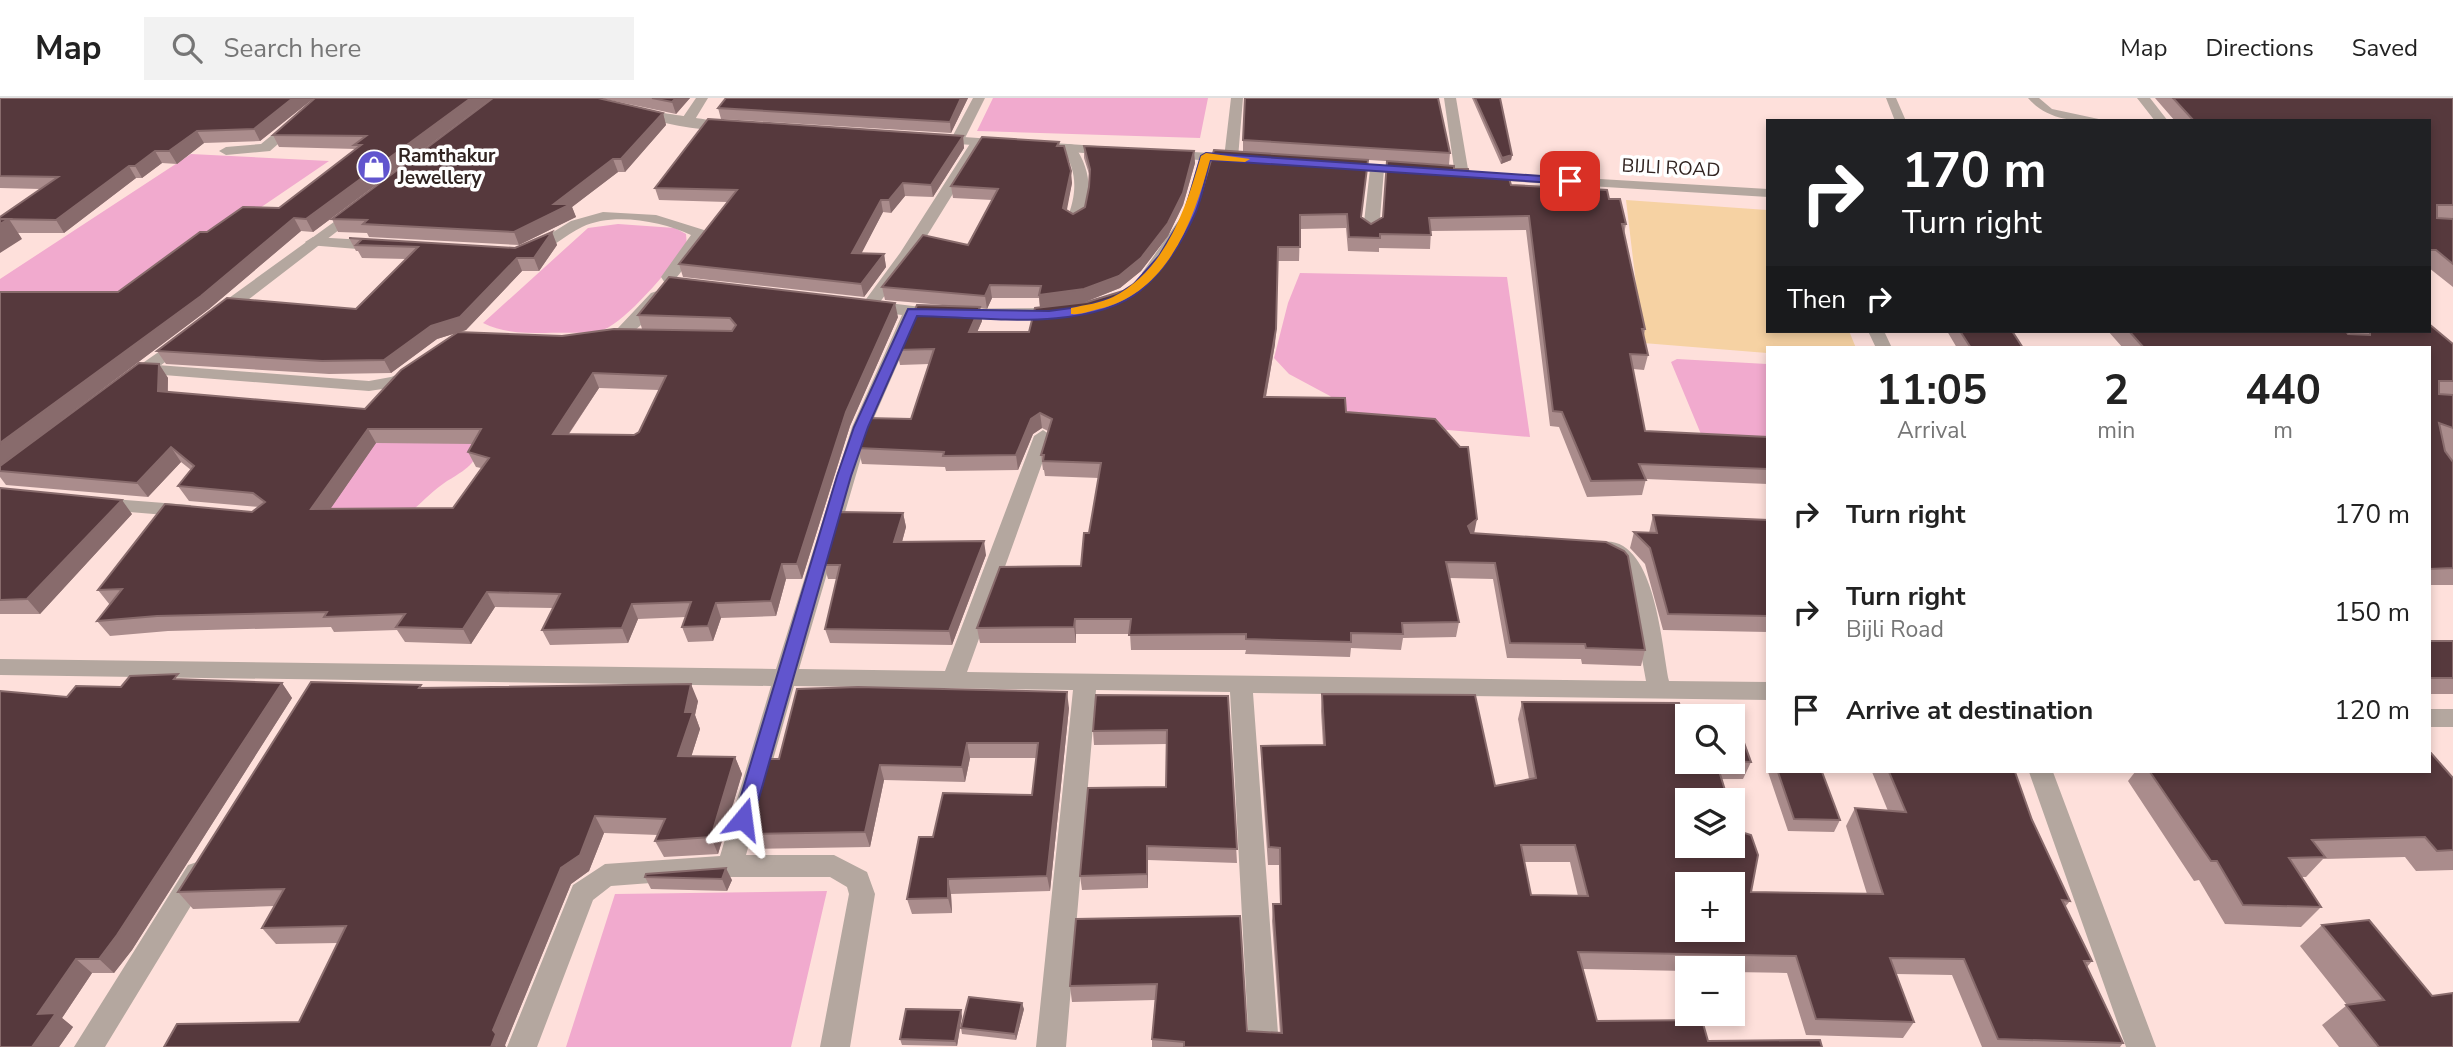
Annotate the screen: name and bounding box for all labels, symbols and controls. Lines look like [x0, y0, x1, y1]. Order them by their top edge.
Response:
search box [144, 17, 634, 80]
text: Map [35, 26, 102, 71]
icon: search [168, 29, 206, 67]
text: Search here [224, 31, 361, 66]
text: Map [2120, 32, 2167, 64]
text: Directions [2205, 32, 2314, 64]
text: Saved [2352, 32, 2418, 64]
text: 170 m [1902, 137, 2046, 204]
place label: Ramthakur Jewellery [397, 143, 496, 191]
icon: right [1787, 147, 1878, 238]
shop icon: Ramthakur Jewellery [355, 148, 393, 186]
pin [1540, 151, 1600, 211]
street label: BIJLI ROAD [1621, 152, 1721, 184]
icon: arrive [1551, 162, 1589, 200]
text: Turn right [1902, 201, 2042, 244]
icon: right [1860, 280, 1898, 318]
text: Then [1787, 282, 1846, 317]
text: 11:05 [1876, 362, 1987, 419]
text: 2 [2104, 362, 2129, 419]
text: 440 [2245, 362, 2321, 419]
text: Arrival [1897, 415, 1966, 446]
text: min [2097, 415, 2135, 446]
text: m [2273, 415, 2293, 446]
icon: right [1787, 495, 1825, 533]
text: Turn right [1846, 497, 1965, 532]
text: 170 m [2334, 497, 2410, 532]
text: Turn right [1846, 579, 1965, 614]
icon: right [1787, 593, 1825, 631]
text: 150 m [2334, 595, 2410, 630]
text: Bijli Road [1846, 614, 1944, 645]
icon: arrive [1787, 691, 1825, 729]
text: Arrive at destination [1846, 693, 2093, 728]
text: 120 m [2334, 693, 2410, 728]
map controls [1675, 704, 1745, 1026]
button: search [1675, 704, 1745, 774]
position arrow [706, 782, 780, 856]
button: layers [1675, 788, 1745, 858]
button: + [1675, 872, 1745, 942]
button: − [1675, 956, 1745, 1026]

